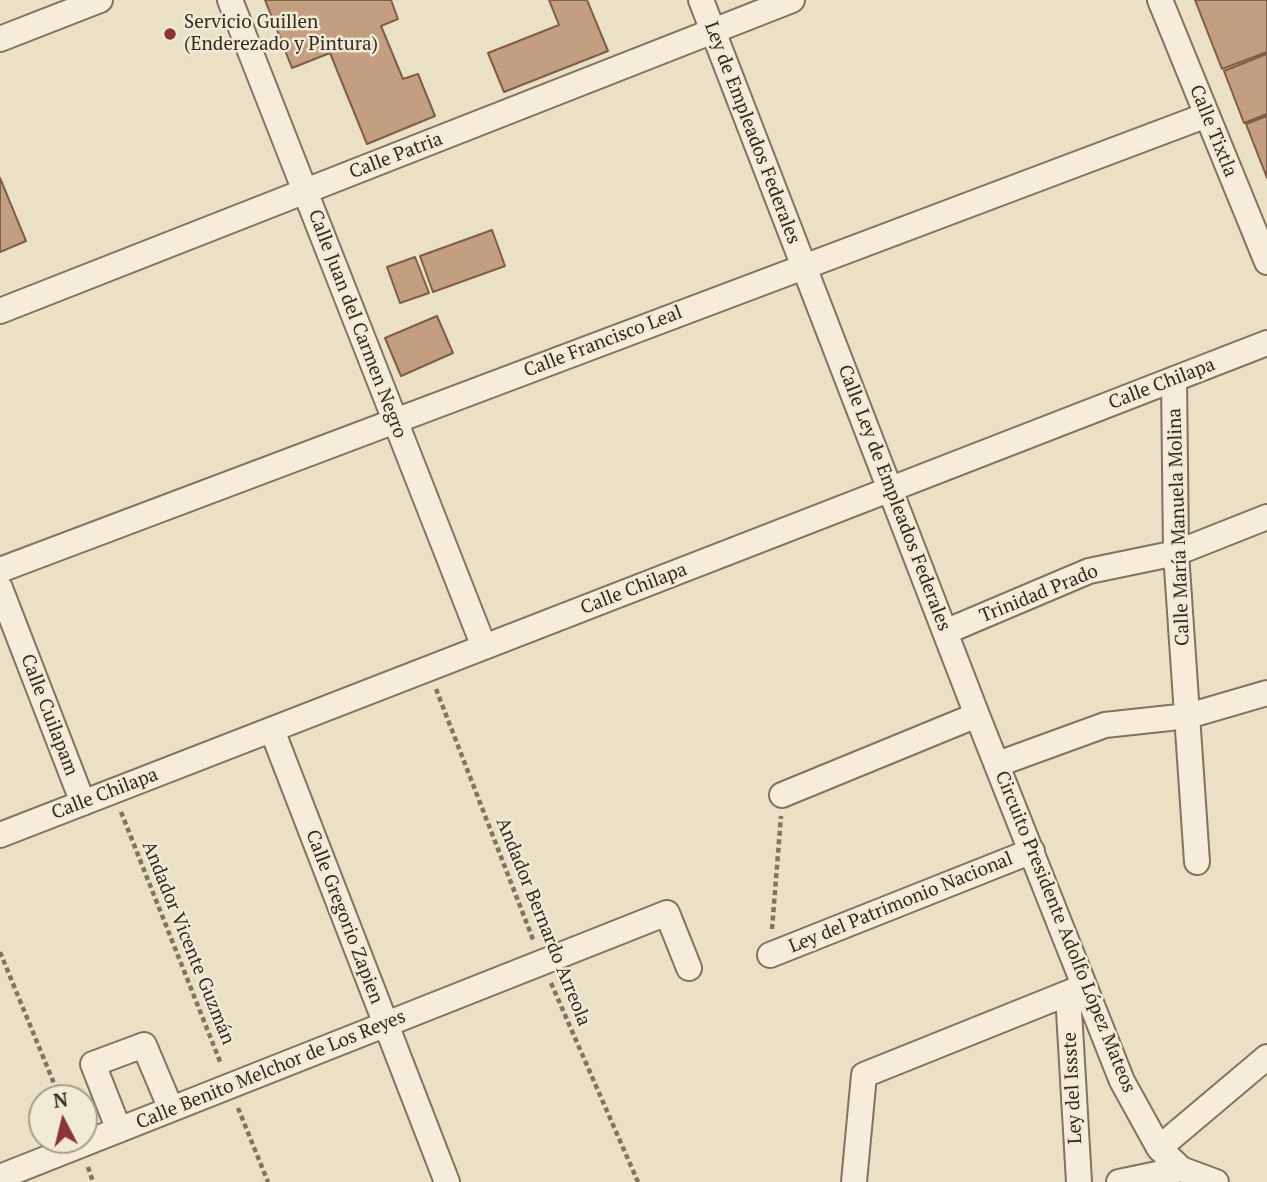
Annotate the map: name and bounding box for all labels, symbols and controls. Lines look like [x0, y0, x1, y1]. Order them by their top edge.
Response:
place label: Servicio Guillen (Enderezado y Pintura) [184, 12, 378, 56]
street label: Ley de Empleados Federales [699, 19, 805, 247]
marker: Servicio Guillen (Enderezado y Pintura) [162, 26, 178, 42]
street label: Calle Tixtla [1184, 82, 1242, 180]
street label: Calle Patria [346, 128, 446, 184]
street label: Calle Juan del Carmen Negro [303, 206, 411, 442]
street label: Calle Francisco Leal [521, 301, 685, 383]
street label: Calle Chilapa [1106, 353, 1218, 415]
street label: Calle Ley de Empleados Federales [833, 362, 955, 634]
street label: Calle María Manuela Molina [1163, 408, 1195, 646]
street label: Calle Chilapa [578, 558, 690, 620]
street label: Trinidad Prado [976, 560, 1102, 628]
street label: Calle Cuilapam [15, 651, 83, 779]
street label: Calle Chilapa [49, 763, 161, 825]
street label: Circuito Presidente Adolfo López Mateos [990, 768, 1140, 1096]
street label: Andador Bernardo Arreola [491, 814, 595, 1030]
street label: Calle Gregorio Zapien [300, 827, 388, 1007]
street label: Andador Vicente Guzmán [137, 838, 239, 1048]
street label: Ley del Patrimonio Nacional [786, 848, 1016, 958]
street label: Calle Benito Melchor de Los Reyes [133, 1005, 409, 1135]
street label: Ley del Issste [1059, 1031, 1087, 1145]
north arrow [28, 1084, 98, 1154]
text: N [52, 1086, 69, 1113]

